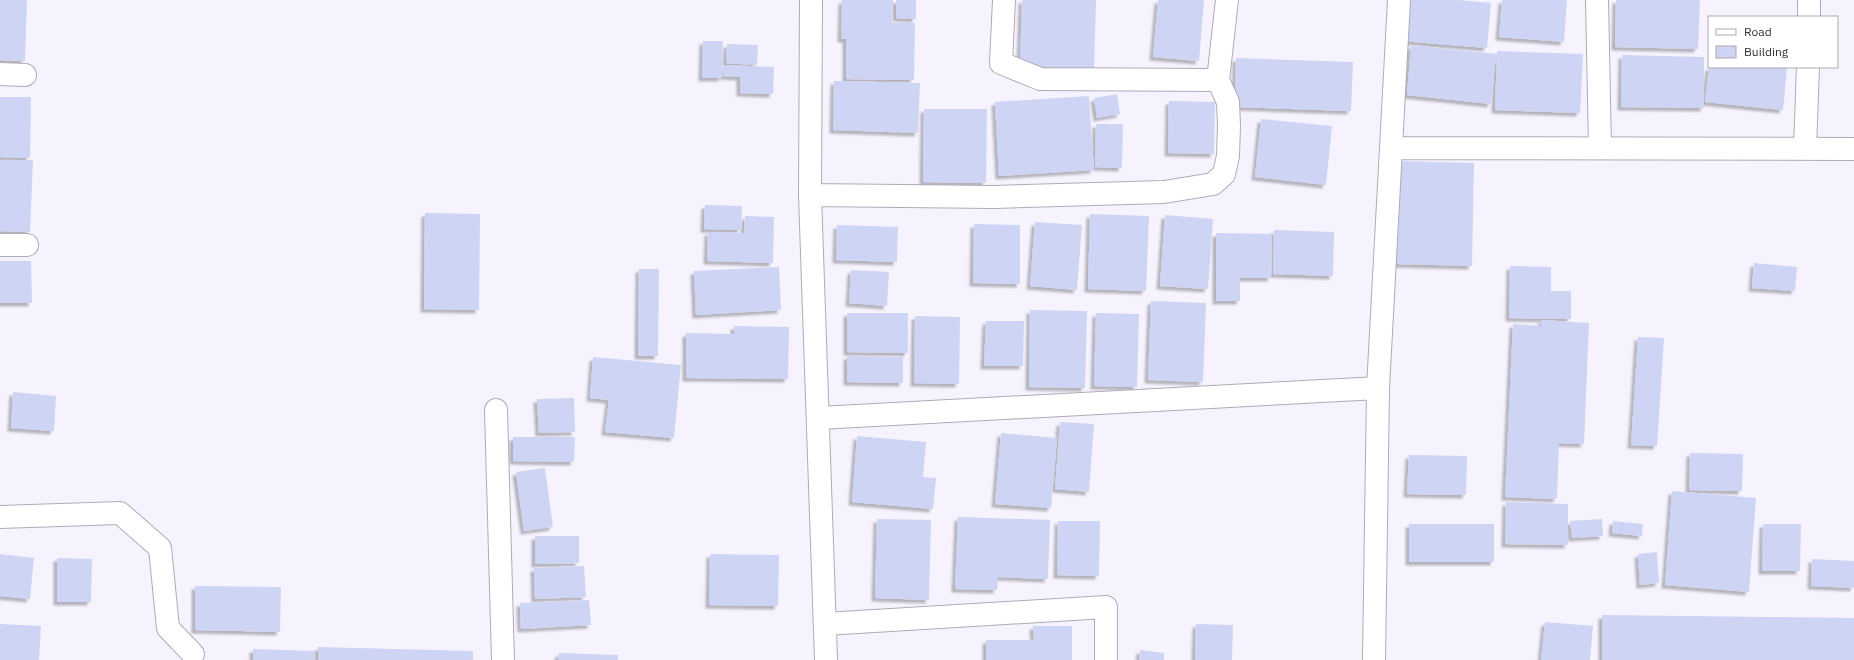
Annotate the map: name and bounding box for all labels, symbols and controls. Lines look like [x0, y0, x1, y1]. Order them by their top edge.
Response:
legend [1708, 16, 1838, 68]
text: Road [1744, 24, 1772, 39]
text: Building [1744, 44, 1789, 59]

